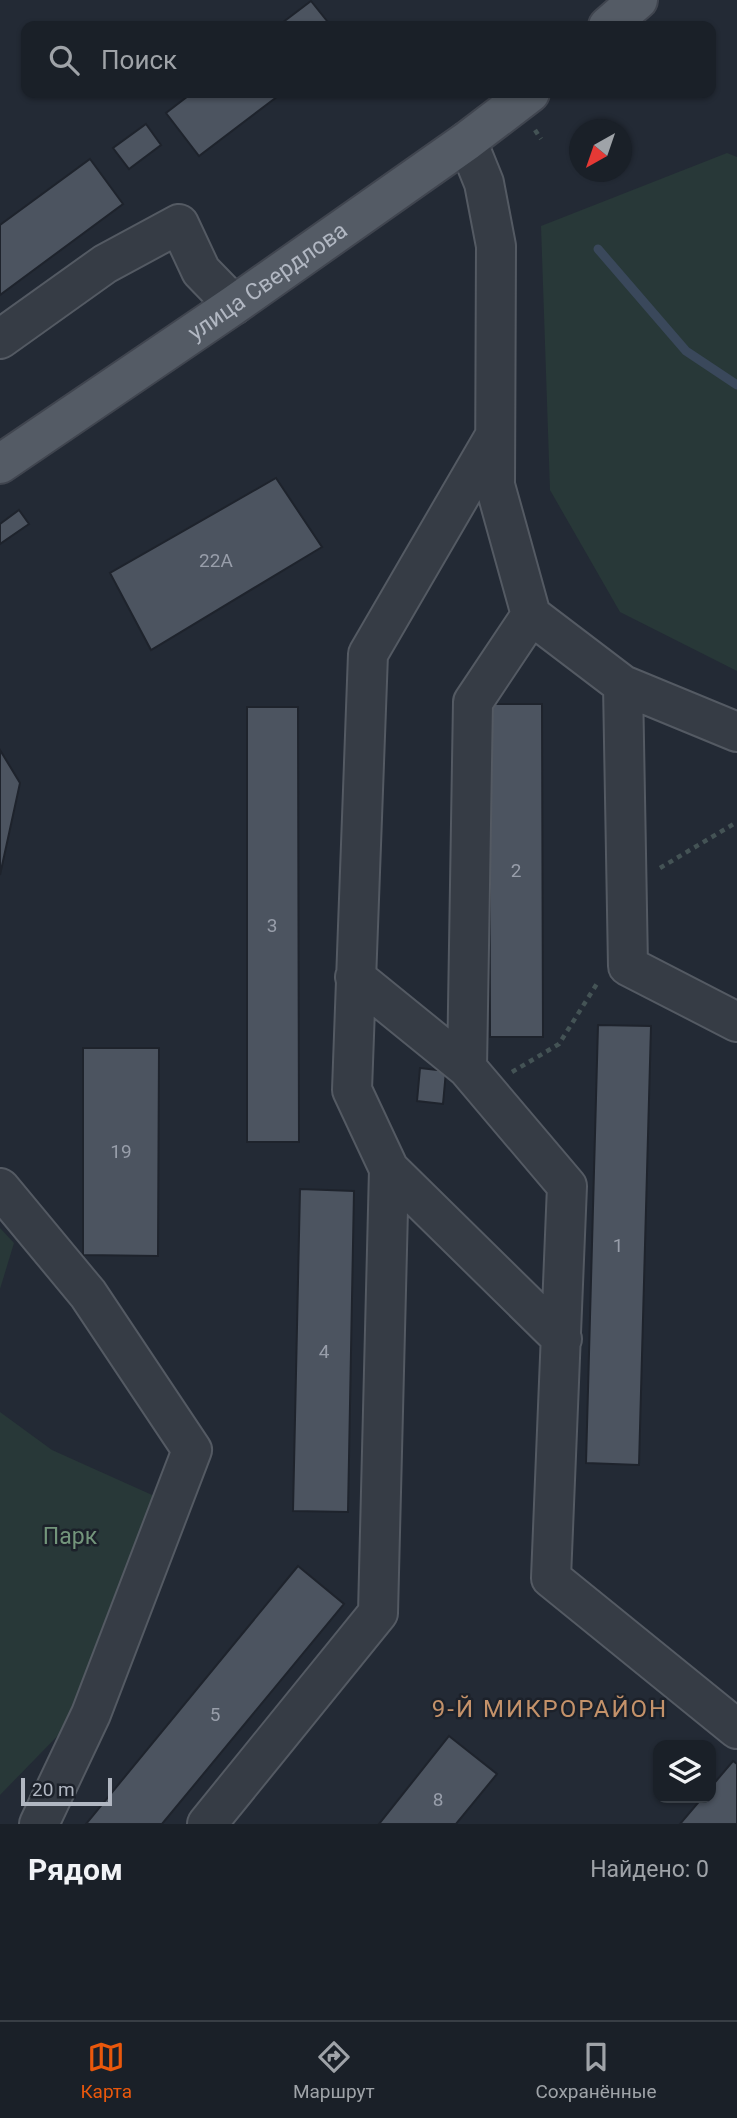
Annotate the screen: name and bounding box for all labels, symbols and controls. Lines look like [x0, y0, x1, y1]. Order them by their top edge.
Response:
search box [21, 21, 716, 98]
icon: search [45, 41, 83, 79]
text: Поиск [101, 45, 177, 75]
north arrow [569, 119, 632, 182]
street label: улица Свердлова [183, 216, 352, 346]
house number: 22А [199, 549, 233, 572]
house number: 2 [511, 859, 521, 882]
house number: 3 [267, 914, 277, 937]
house number: 19 [110, 1140, 132, 1163]
house number: 1 [613, 1234, 623, 1257]
house number: 4 [319, 1340, 330, 1363]
park label: Парк [43, 1523, 98, 1550]
district label: 9-Й МИКРОРАЙОН [432, 1695, 668, 1723]
house number: 5 [210, 1703, 220, 1726]
map controls [653, 1740, 716, 1803]
button: layers [653, 1740, 716, 1803]
scale bar [21, 1775, 112, 1807]
text: 20 m [32, 1778, 75, 1801]
house number: 8 [433, 1788, 443, 1811]
text: Рядом [28, 1852, 123, 1887]
text: Найдено: 0 [590, 1856, 709, 1883]
tab: Карта [80, 2038, 132, 2103]
tab: Маршрут [293, 2038, 375, 2103]
tab: Сохранённые [535, 2038, 657, 2103]

